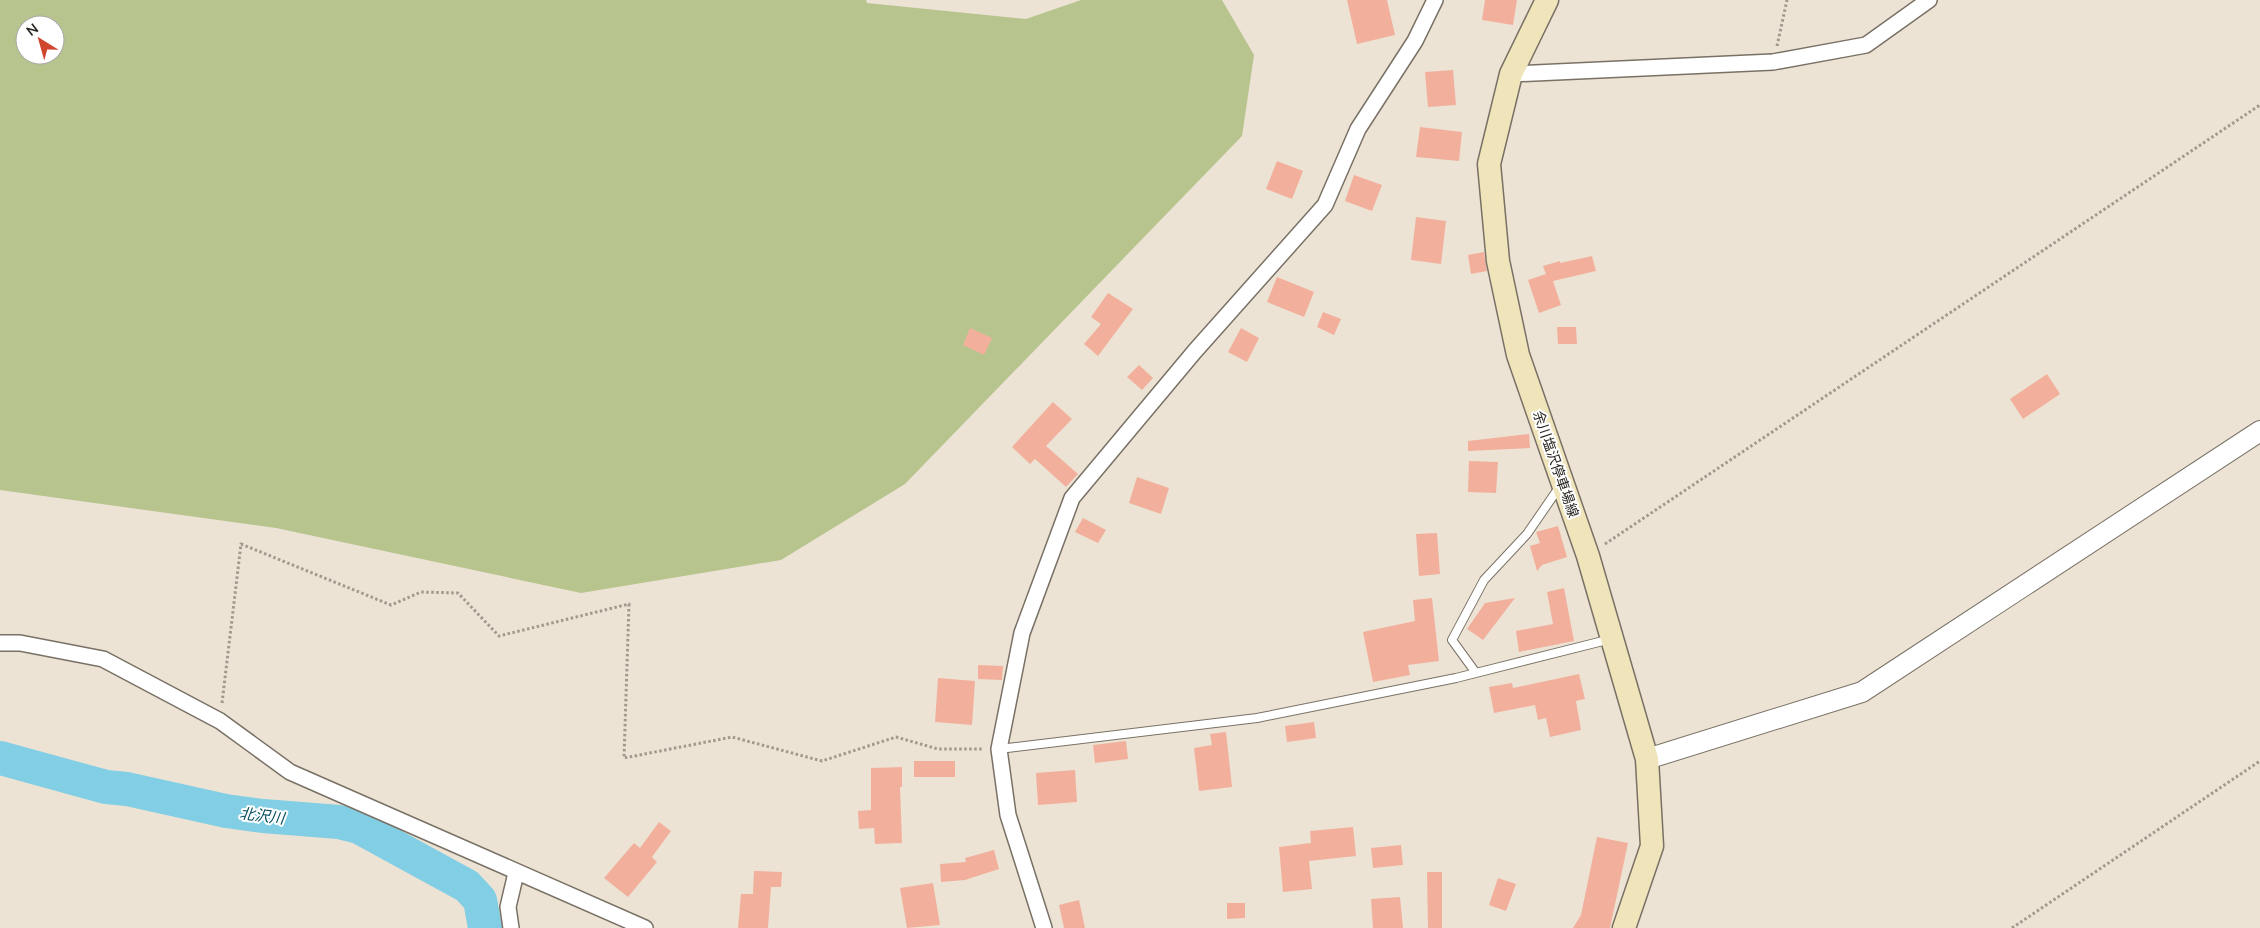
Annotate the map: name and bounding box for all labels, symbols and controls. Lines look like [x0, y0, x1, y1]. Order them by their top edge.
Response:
north arrow [15, 15, 65, 65]
text: N [23, 19, 42, 41]
street label: 余川塩沢停車場線 [1528, 408, 1583, 520]
water label: 北沢川 [238, 803, 288, 829]

